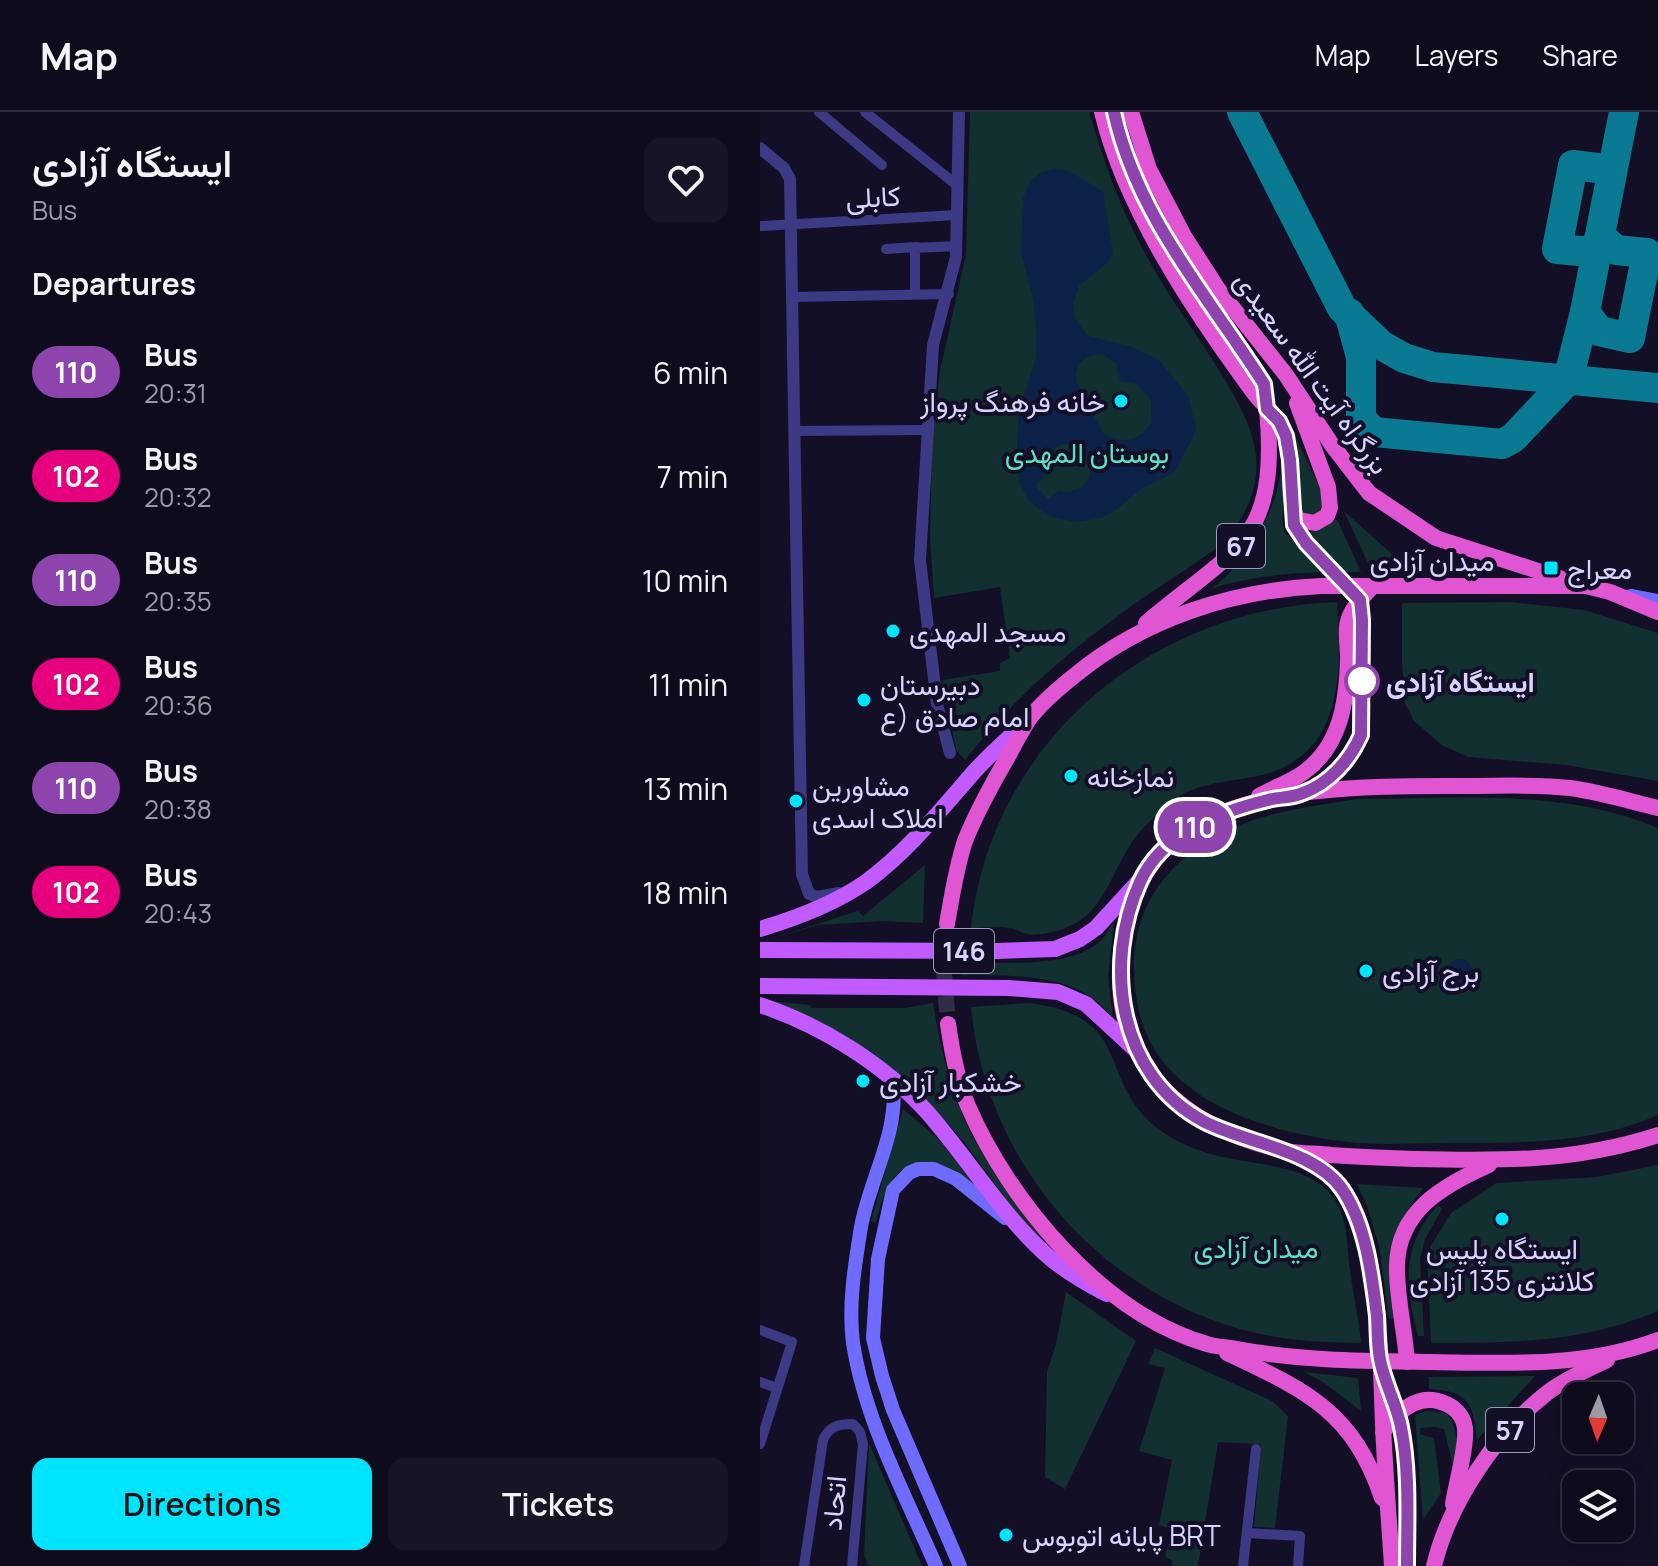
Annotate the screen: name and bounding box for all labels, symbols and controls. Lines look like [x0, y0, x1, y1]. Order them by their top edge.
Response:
text: Map [40, 29, 118, 81]
text: Map [1315, 36, 1371, 74]
text: Layers [1415, 36, 1498, 74]
text: Share [1542, 36, 1618, 74]
text: ایستگاه آزادی [32, 136, 232, 188]
button: heart [644, 138, 728, 222]
street label: کابلی [844, 176, 902, 216]
text: Bus [32, 192, 77, 228]
text: Departures [32, 263, 196, 304]
street label: بزرگراه آیت الله سعیدی [1226, 263, 1400, 481]
text: Bus [144, 334, 198, 375]
text: 6 min [653, 352, 728, 393]
text: 110 [55, 353, 97, 391]
text: 20:31 [144, 375, 207, 411]
place label: خانه فرهنگ پرواز [919, 382, 1105, 421]
marker: خانه فرهنگ پرواز [1112, 392, 1130, 410]
park label: بوستان المهدی [1005, 433, 1169, 471]
text: Bus [144, 438, 198, 479]
text: 7 min [657, 456, 728, 497]
text: 102 [52, 457, 100, 495]
text: 20:32 [144, 479, 212, 515]
road number: 67 [1217, 524, 1265, 568]
street label: میدان آزادی [1370, 541, 1494, 579]
text: Bus [144, 542, 198, 583]
place label: معراج [1567, 549, 1632, 588]
marker: معراج [1542, 559, 1560, 577]
text: 10 min [642, 560, 728, 601]
text: 110 [55, 561, 97, 599]
text: 20:35 [144, 583, 212, 619]
place label: مسجد المهدی [909, 612, 1066, 650]
marker: مسجد المهدی [884, 622, 902, 640]
text: Bus [144, 646, 198, 687]
place label: ایستگاه آزادی [1386, 662, 1535, 700]
text: 11 min [648, 664, 728, 705]
marker: ایستگاه آزادی [1345, 664, 1379, 698]
text: 102 [52, 665, 100, 703]
place label: دبیرستان امام صادق (ع [880, 665, 1029, 736]
text: 20:36 [144, 687, 213, 723]
marker: دبیرستان امام صادق (ع [855, 691, 873, 709]
text: Bus [144, 750, 198, 791]
place label: نمازخانه [1087, 757, 1174, 795]
place label: مشاورین املاک اسدی [812, 766, 944, 836]
marker: نمازخانه [1062, 767, 1080, 785]
text: 13 min [643, 768, 728, 809]
text: 110 [55, 769, 97, 807]
text: 20:38 [144, 791, 212, 827]
marker: مشاورین املاک اسدی [787, 792, 805, 810]
line badge: 110 [1149, 801, 1241, 853]
text: 110 [1174, 808, 1216, 846]
text: Bus [144, 854, 198, 895]
text: 18 min [643, 872, 728, 913]
text: 102 [52, 873, 100, 911]
text: 20:43 [144, 895, 212, 931]
road number: 146 [934, 929, 994, 973]
place label: برج آزادی [1382, 952, 1479, 991]
marker: برج آزادی [1357, 962, 1375, 980]
place label: خشکبار آزادی [879, 1062, 1022, 1100]
marker: خشکبار آزادی [854, 1072, 872, 1090]
marker: ایستگاه پلیس کلانتری 135 آزادی [1493, 1210, 1511, 1228]
park label: میدان آزادی [1194, 1228, 1318, 1266]
place label: ایستگاه پلیس کلانتری 135 آزادی [1409, 1229, 1595, 1299]
north arrow [1562, 1382, 1634, 1454]
map controls [1562, 1382, 1634, 1542]
road number: 57 [1486, 1408, 1534, 1452]
button: Directions [32, 1458, 372, 1550]
button: Tickets [388, 1458, 728, 1550]
button: layers [1562, 1470, 1634, 1542]
street label: اتحاد [812, 1474, 854, 1532]
place label: پایانه اتوبوس BRT [1022, 1516, 1221, 1555]
marker: پایانه اتوبوس BRT [997, 1526, 1015, 1544]

